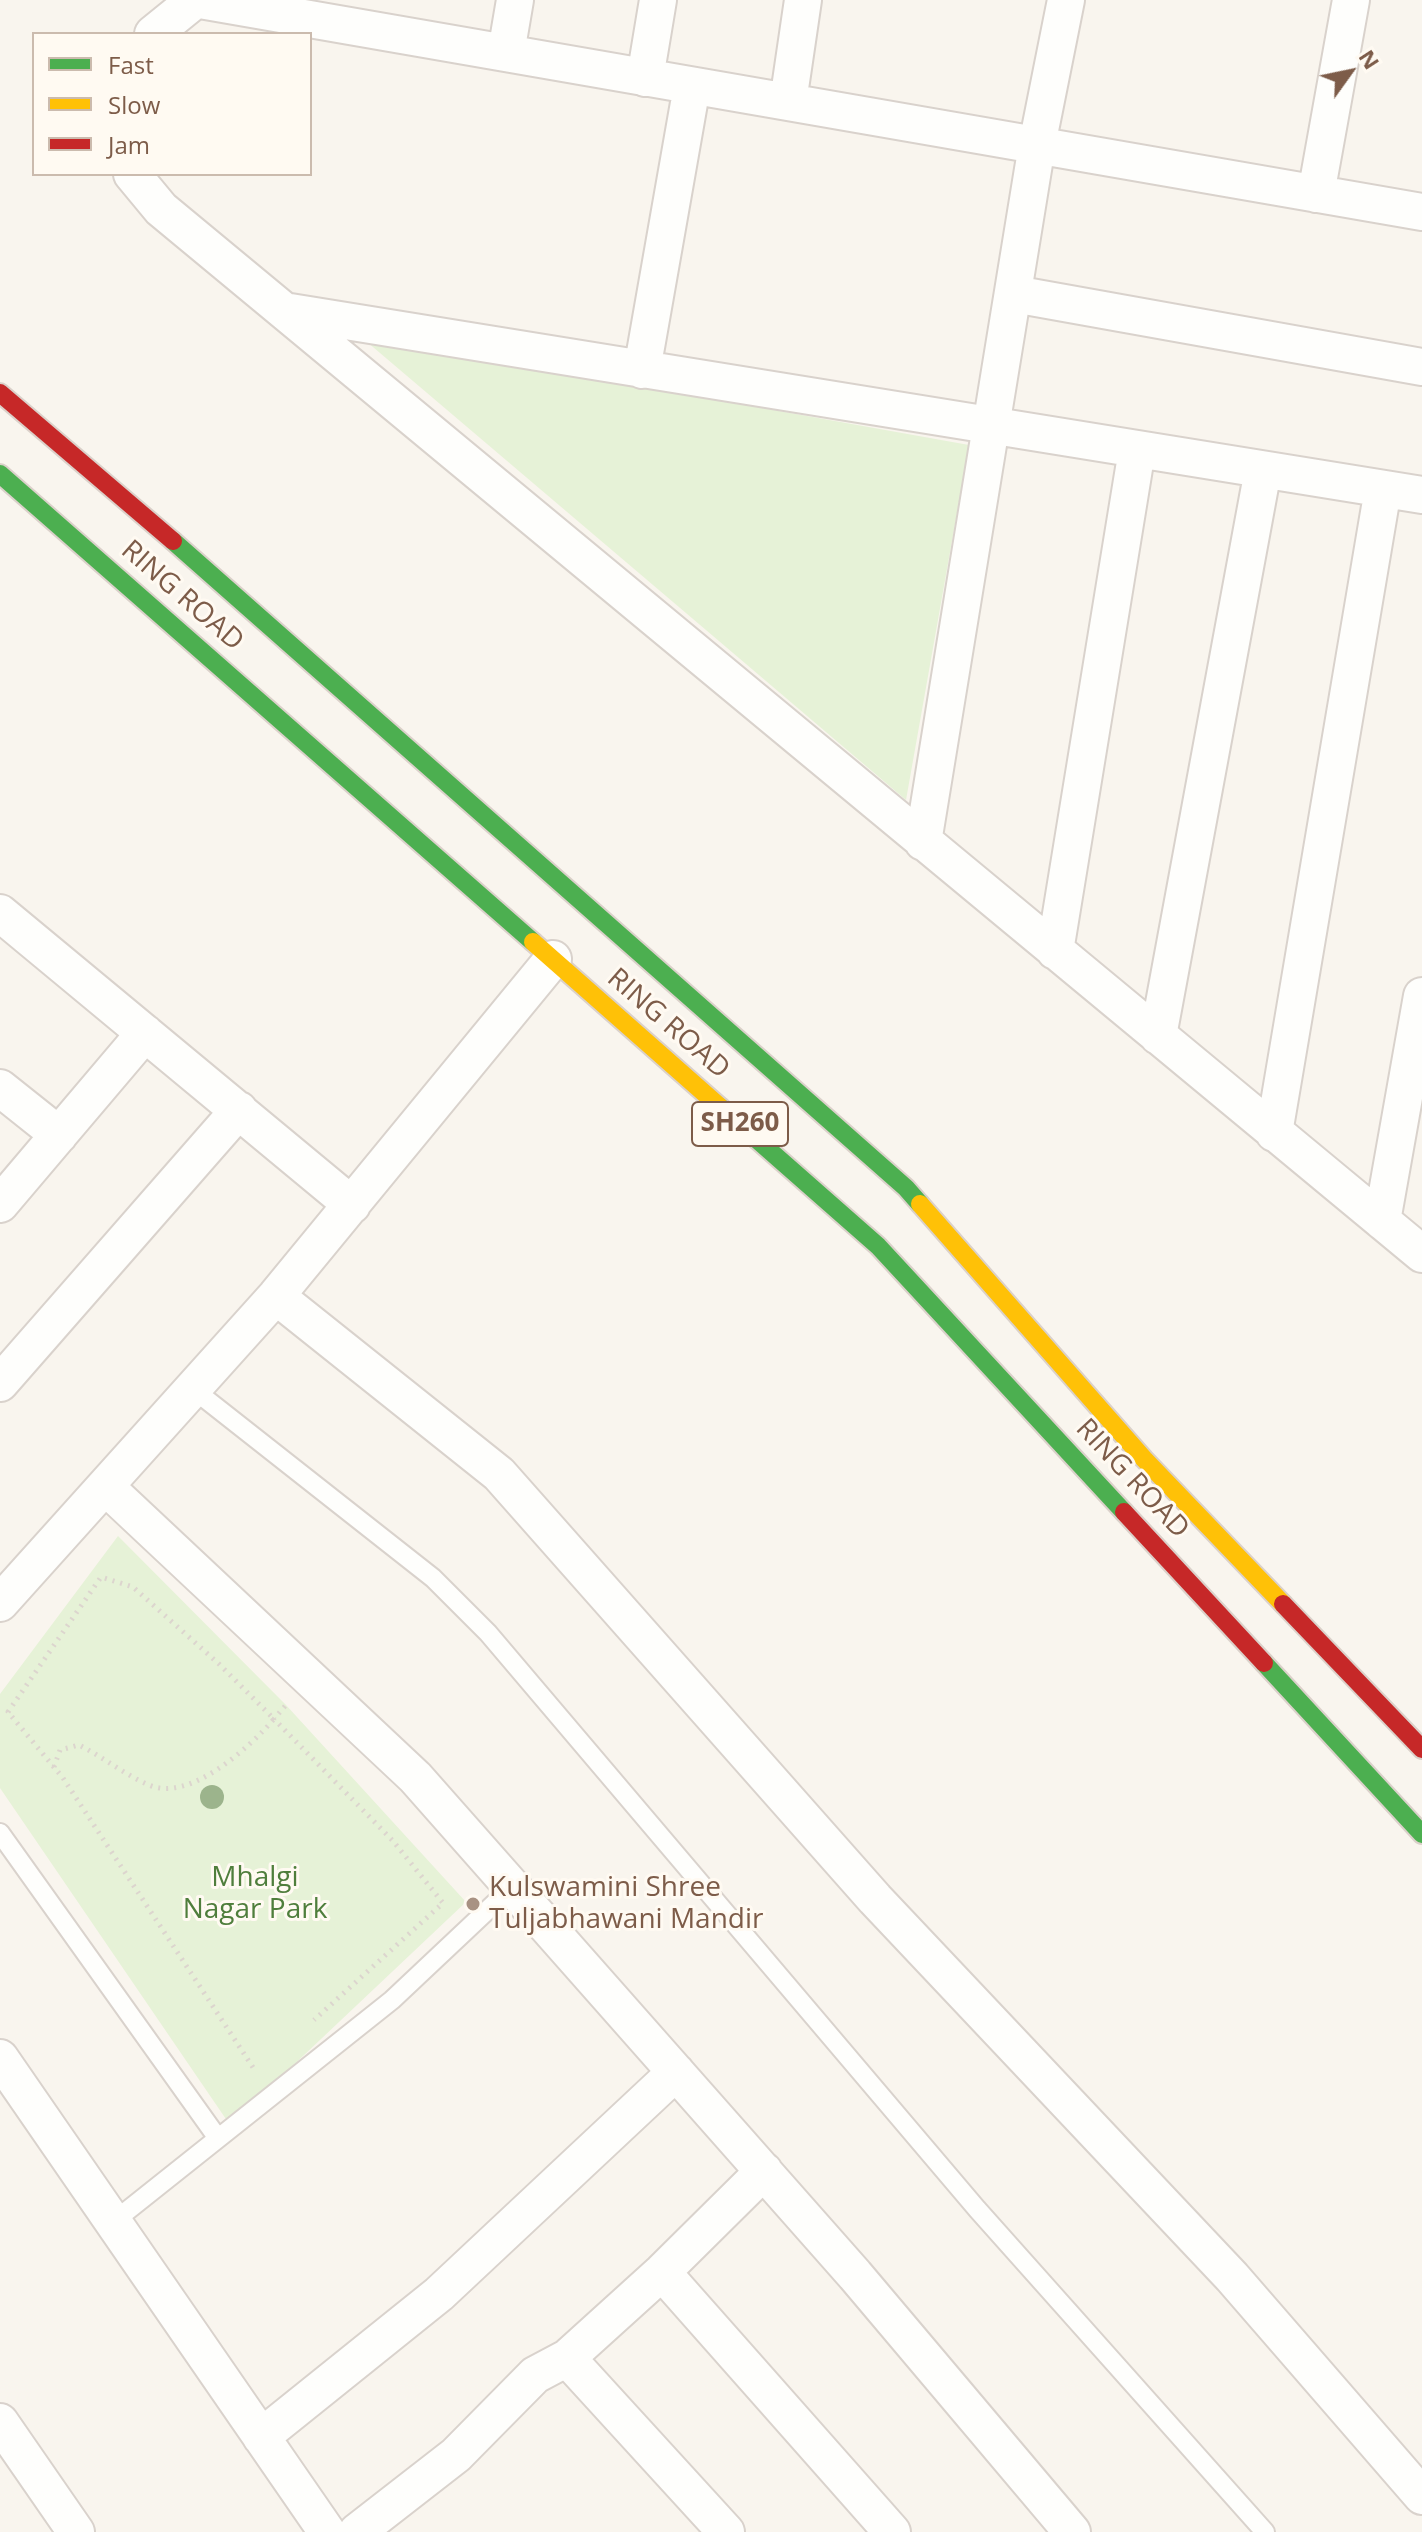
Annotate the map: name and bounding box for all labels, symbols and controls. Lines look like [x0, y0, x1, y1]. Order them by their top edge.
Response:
legend [32, 32, 312, 176]
north arrow [1310, 32, 1390, 112]
text: N [1353, 43, 1388, 75]
text: Fast [108, 48, 154, 81]
text: Slow [108, 88, 160, 121]
text: Jam [108, 128, 150, 161]
street label: RING ROAD [114, 534, 250, 658]
street label: RING ROAD [600, 962, 736, 1086]
road number: SH260 [692, 1102, 788, 1146]
street label: RING ROAD [1068, 1412, 1196, 1546]
park label: Mhalgi Nagar Park [183, 1861, 327, 1927]
place label: Kulswamini Shree Tuljabhawani Mandir [489, 1871, 763, 1937]
marker: Kulswamini Shree Tuljabhawani Mandir [464, 1895, 482, 1913]

